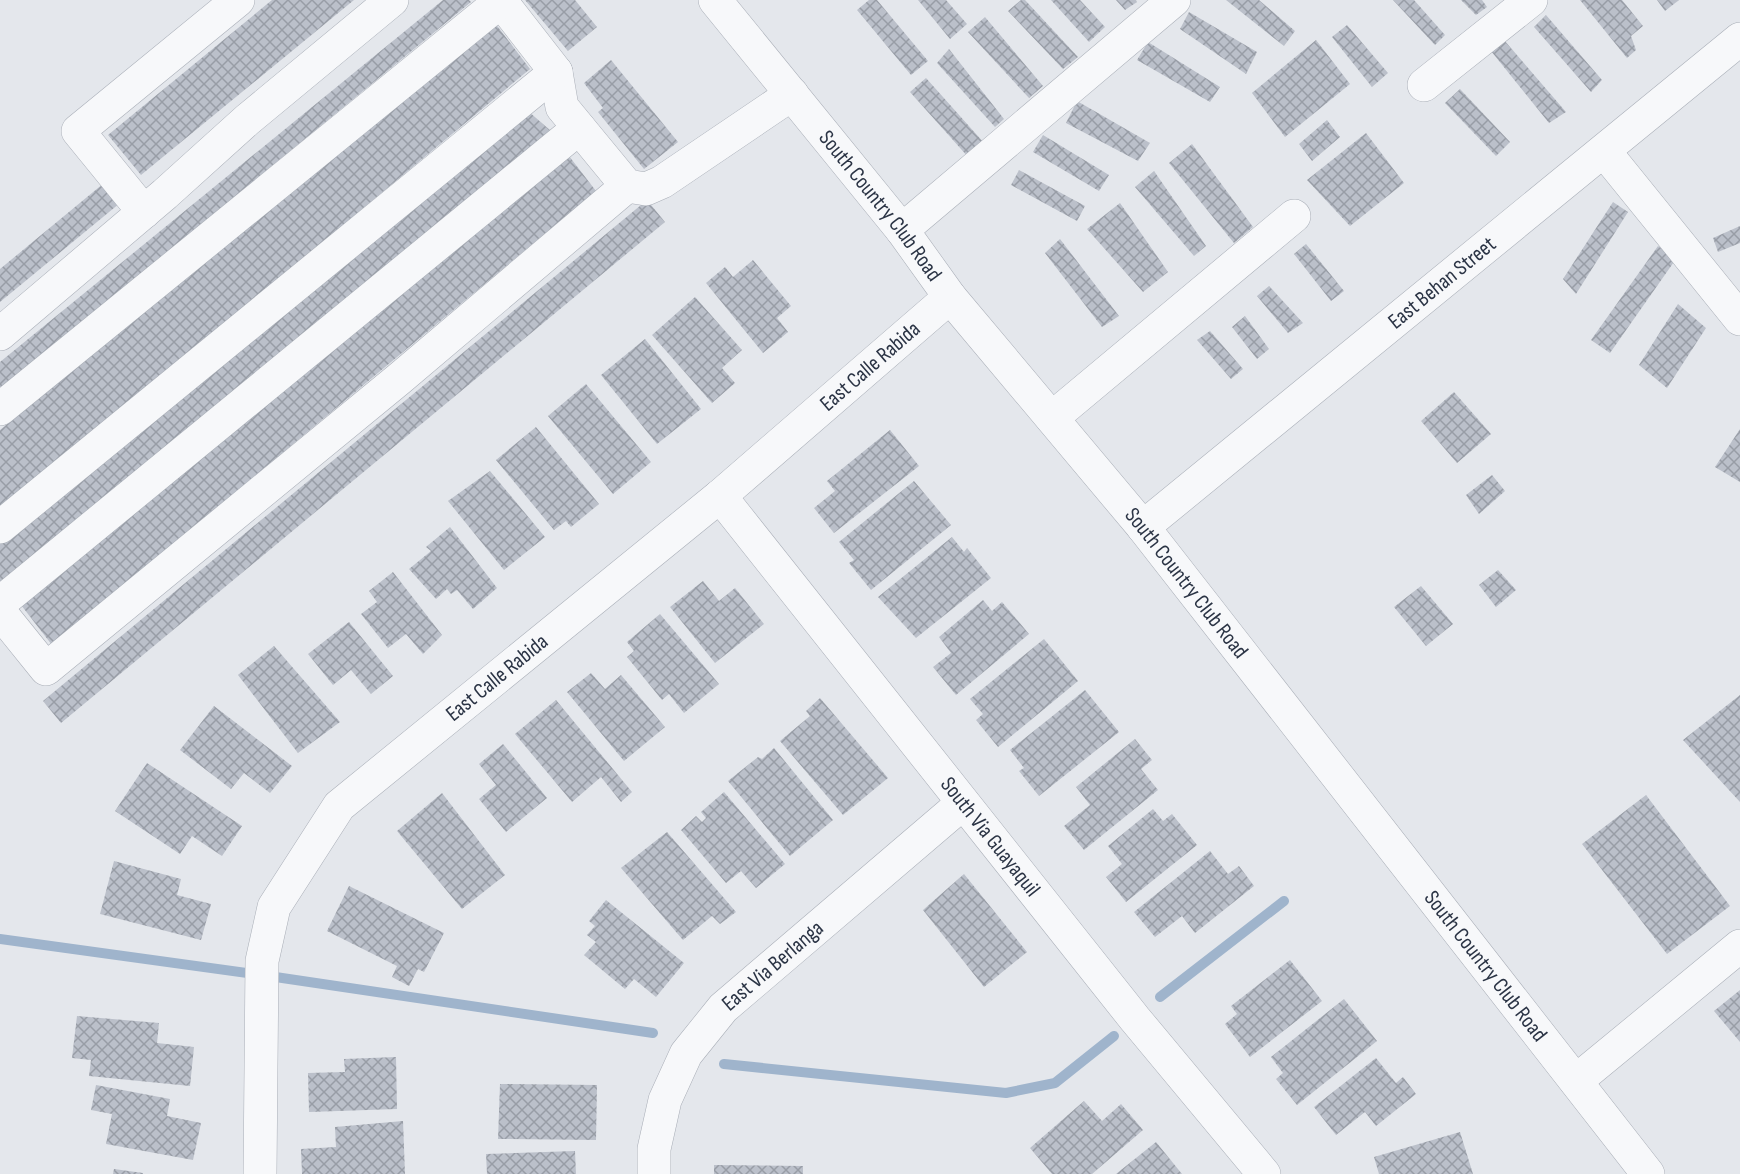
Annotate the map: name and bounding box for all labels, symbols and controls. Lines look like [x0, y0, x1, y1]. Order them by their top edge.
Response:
street label: South Country Club Road [813, 125, 948, 286]
street label: East Behan Street [1382, 231, 1501, 335]
street label: East Calle Rabida [814, 315, 926, 417]
street label: South Country Club Road [1119, 502, 1254, 664]
street label: East Calle Rabida [440, 628, 553, 727]
street label: South Via Guayaquil [935, 772, 1046, 902]
street label: South Country Club Road [1418, 885, 1553, 1047]
street label: East Via Berlanga [716, 915, 829, 1017]

